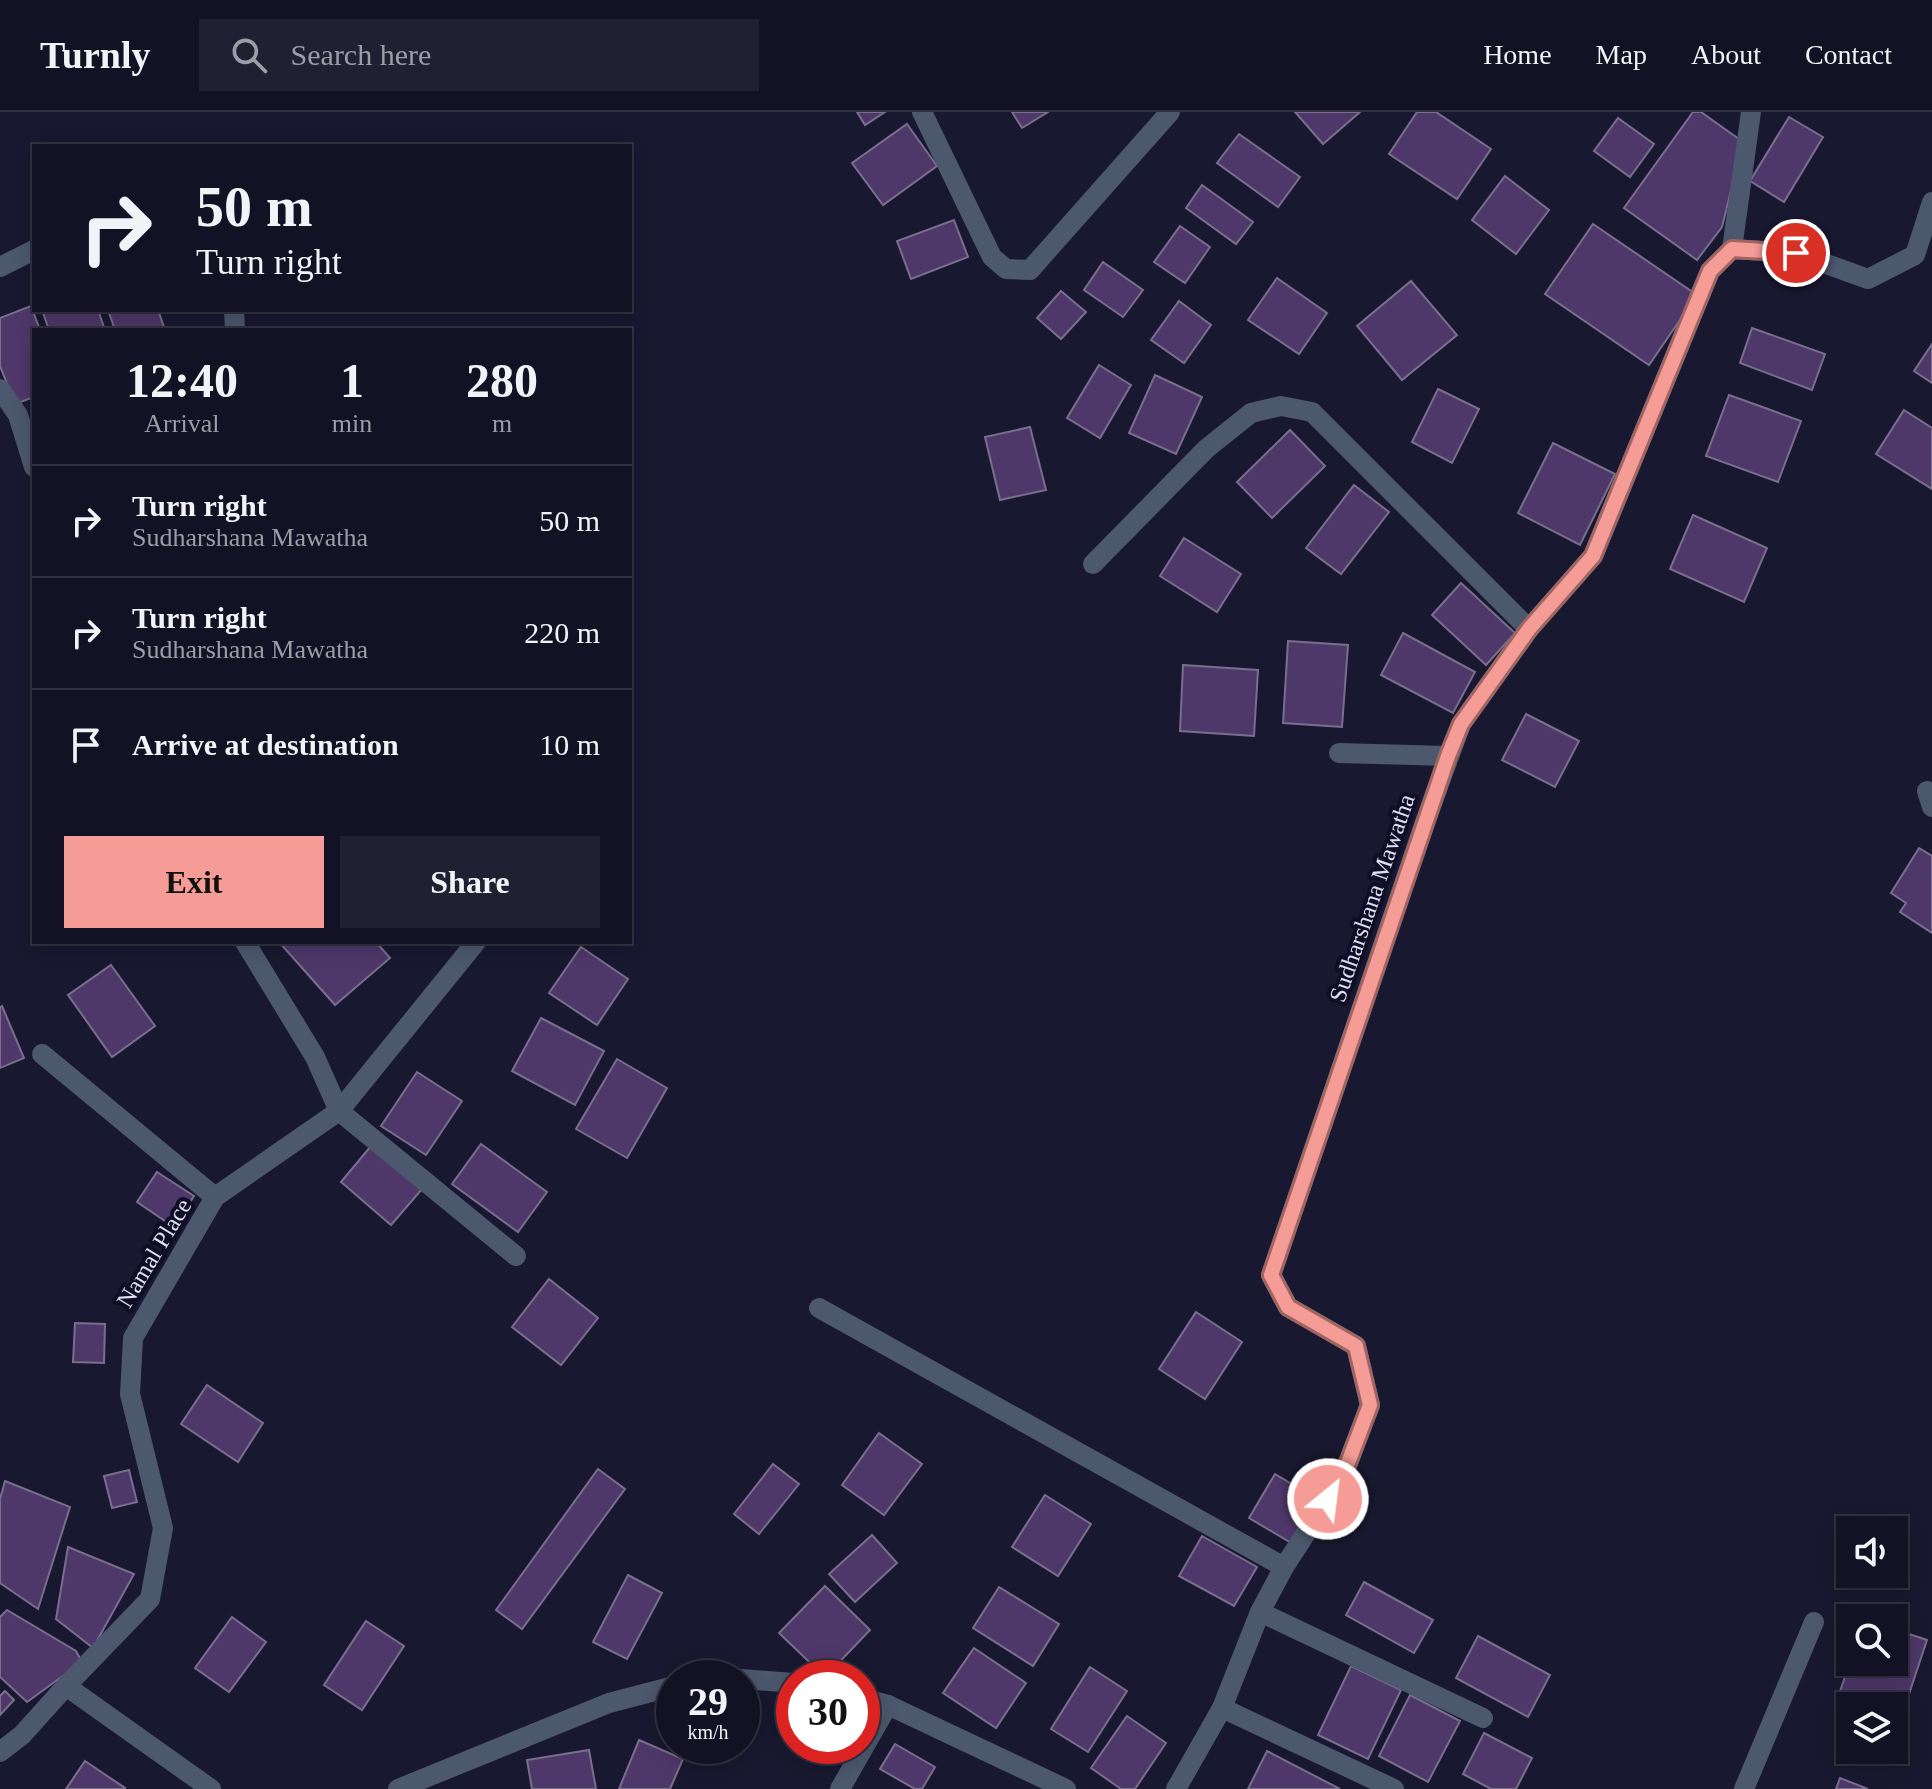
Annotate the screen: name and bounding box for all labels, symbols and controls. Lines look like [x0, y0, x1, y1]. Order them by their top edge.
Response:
search box [199, 19, 759, 91]
icon: search [227, 33, 271, 77]
text: Turnly [40, 34, 151, 76]
text: Search here [291, 38, 431, 71]
text: Home [1483, 39, 1552, 70]
text: Map [1596, 39, 1647, 70]
text: About [1691, 39, 1761, 70]
text: Contact [1805, 39, 1892, 70]
icon: right [64, 176, 168, 280]
text: 50 m [196, 176, 313, 238]
pin [1762, 219, 1830, 287]
icon: arrive [1774, 231, 1818, 275]
text: Turn right [196, 242, 342, 282]
text: 12:40 [126, 354, 238, 407]
text: 1 [340, 354, 364, 407]
text: 280 [466, 354, 538, 407]
text: Arrival [144, 409, 219, 438]
text: min [332, 409, 372, 438]
text: m [492, 409, 512, 438]
text: Turn right [132, 489, 267, 522]
icon: right [64, 499, 108, 543]
text: 50 m [539, 504, 600, 537]
text: Sudharshana Mawatha [132, 523, 368, 552]
text: Turn right [132, 601, 267, 634]
icon: right [64, 611, 108, 655]
text: 220 m [524, 616, 600, 649]
text: Sudharshana Mawatha [132, 635, 368, 664]
icon: arrive [64, 723, 108, 767]
text: Arrive at destination [132, 728, 399, 761]
text: 10 m [539, 728, 600, 761]
street label: Sudharshana Mawatha [1324, 790, 1420, 1005]
button: Exit [64, 836, 324, 928]
button: Share [340, 836, 600, 928]
street label: Namal Place [111, 1194, 197, 1312]
position arrow [1286, 1457, 1370, 1541]
map controls [1836, 1516, 1908, 1764]
button: sound [1836, 1516, 1908, 1588]
button: search [1836, 1604, 1908, 1676]
speed limit sign: 30 [776, 1660, 880, 1764]
text: 29 [688, 1679, 728, 1724]
button: layers [1836, 1692, 1908, 1764]
text: km/h [687, 1721, 729, 1743]

